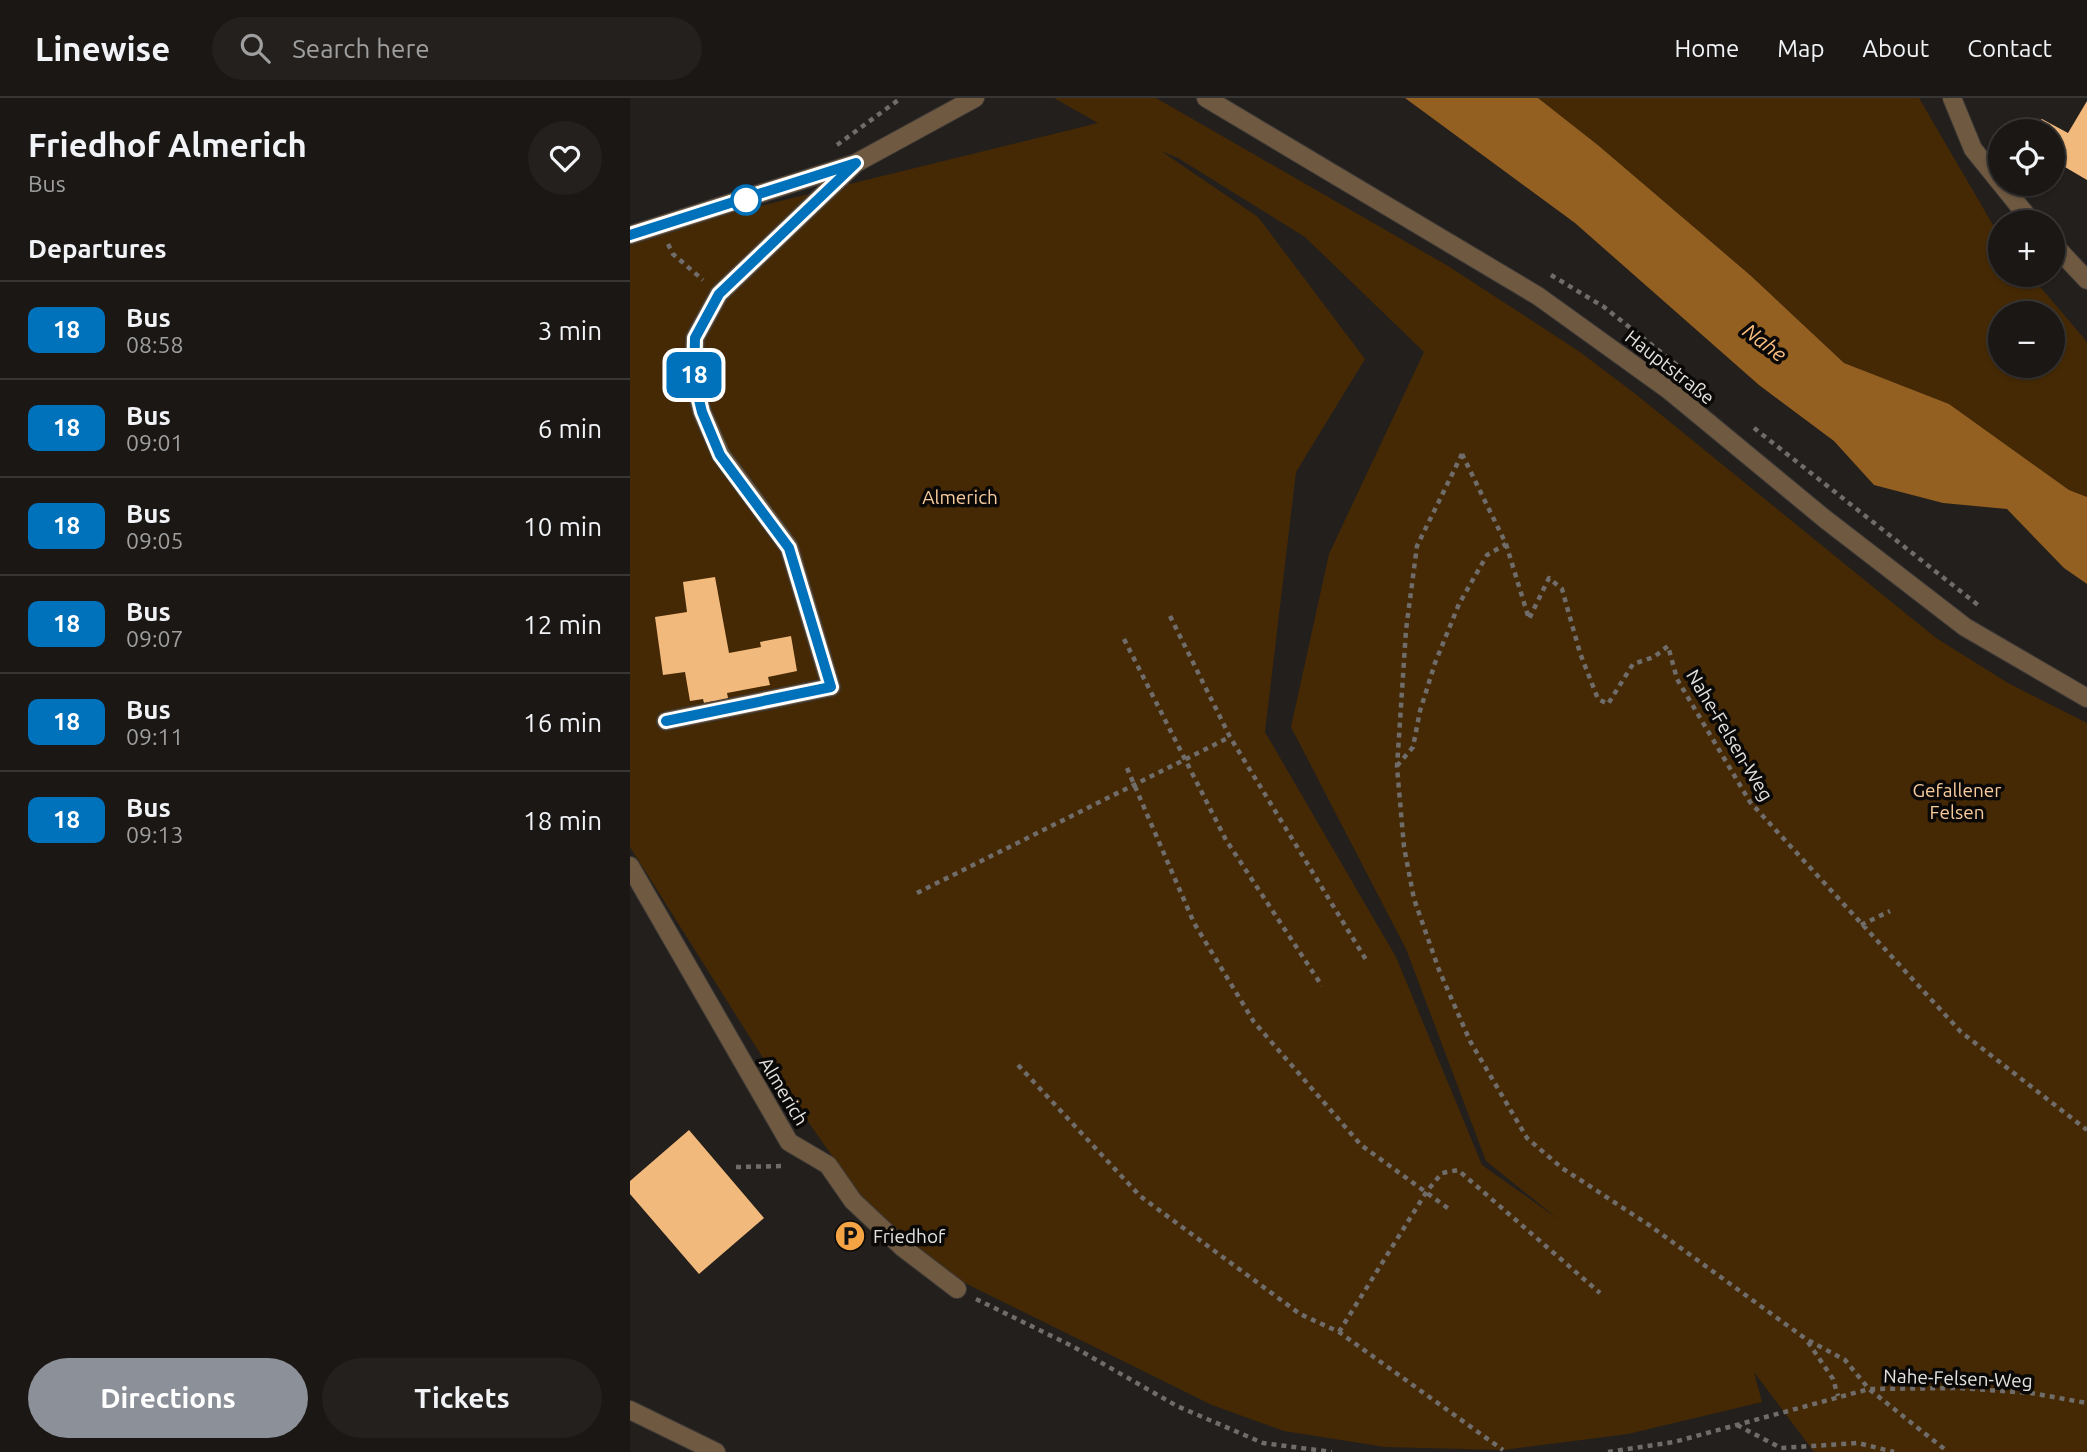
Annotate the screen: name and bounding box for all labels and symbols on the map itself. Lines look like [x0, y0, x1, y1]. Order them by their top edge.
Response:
unlabelled marker [731, 185, 761, 215]
water label: Nahe [1739, 318, 1792, 366]
street label: Hauptstraße [1621, 325, 1719, 409]
line badge: 18 [662, 352, 726, 398]
park label: Almerich [922, 486, 998, 508]
street label: Nahe-Felsen-Weg [1682, 665, 1778, 805]
park label: Gefallener Felsen [1912, 779, 2002, 823]
street label: Almerich [755, 1053, 813, 1129]
parking icon: Friedhof [833, 1219, 867, 1253]
place label: Friedhof [873, 1225, 946, 1247]
street label: Nahe-Felsen-Weg [1883, 1364, 2033, 1392]

